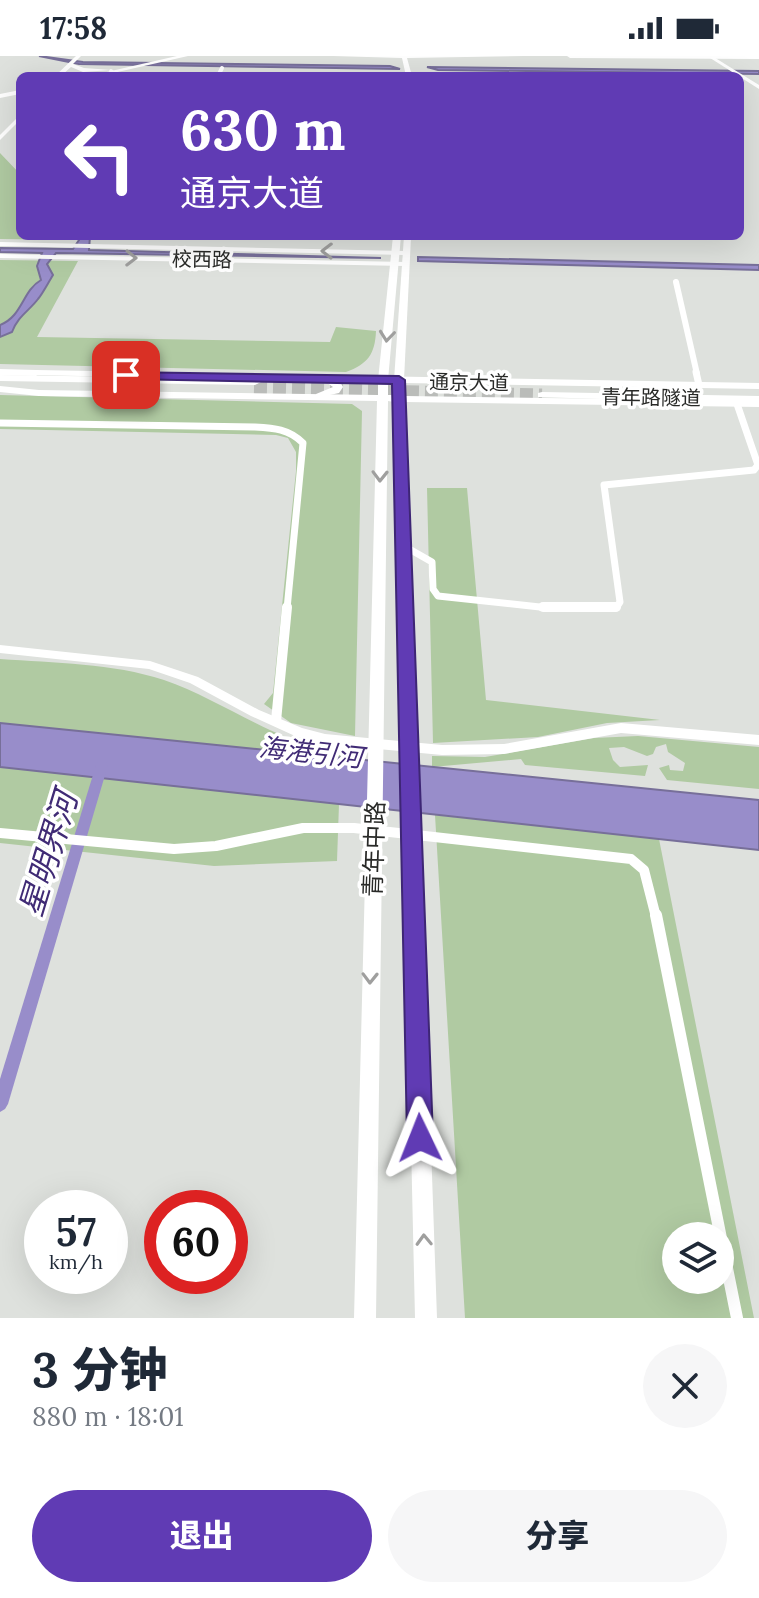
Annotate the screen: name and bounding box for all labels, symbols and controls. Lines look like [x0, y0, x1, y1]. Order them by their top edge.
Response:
text: 17:58 [40, 9, 107, 47]
text: 630 m [180, 94, 345, 165]
icon: left [48, 104, 152, 208]
text: 通京大道 [180, 170, 324, 216]
one-way arrow [320, 242, 333, 260]
street label: 校西路 [172, 246, 232, 272]
one-way arrow [125, 249, 138, 267]
one-way arrow [379, 330, 396, 343]
pin [92, 341, 160, 409]
icon: arrive [104, 353, 148, 397]
street label: 通京大道 [429, 369, 509, 395]
street label: 青年路隧道 [601, 384, 701, 410]
one-way arrow [372, 470, 389, 483]
water label: 海港引河 [258, 730, 369, 774]
water label: 星明界河 [10, 781, 88, 921]
street label: 青年中路 [357, 800, 391, 898]
one-way arrow [362, 972, 379, 985]
position arrow [378, 1096, 462, 1180]
speed limit sign: 60 [144, 1190, 248, 1294]
text: 57 [56, 1206, 96, 1257]
map controls [662, 1222, 734, 1294]
button: layers [662, 1222, 734, 1294]
one-way arrow [415, 1233, 432, 1246]
text: km/h [49, 1249, 103, 1274]
text: 3 分钟 [32, 1339, 168, 1400]
button: close [643, 1344, 727, 1428]
text: 880 m · 18:01 [32, 1400, 184, 1433]
button: 退出 [32, 1490, 372, 1582]
button: 分享 [388, 1490, 727, 1582]

